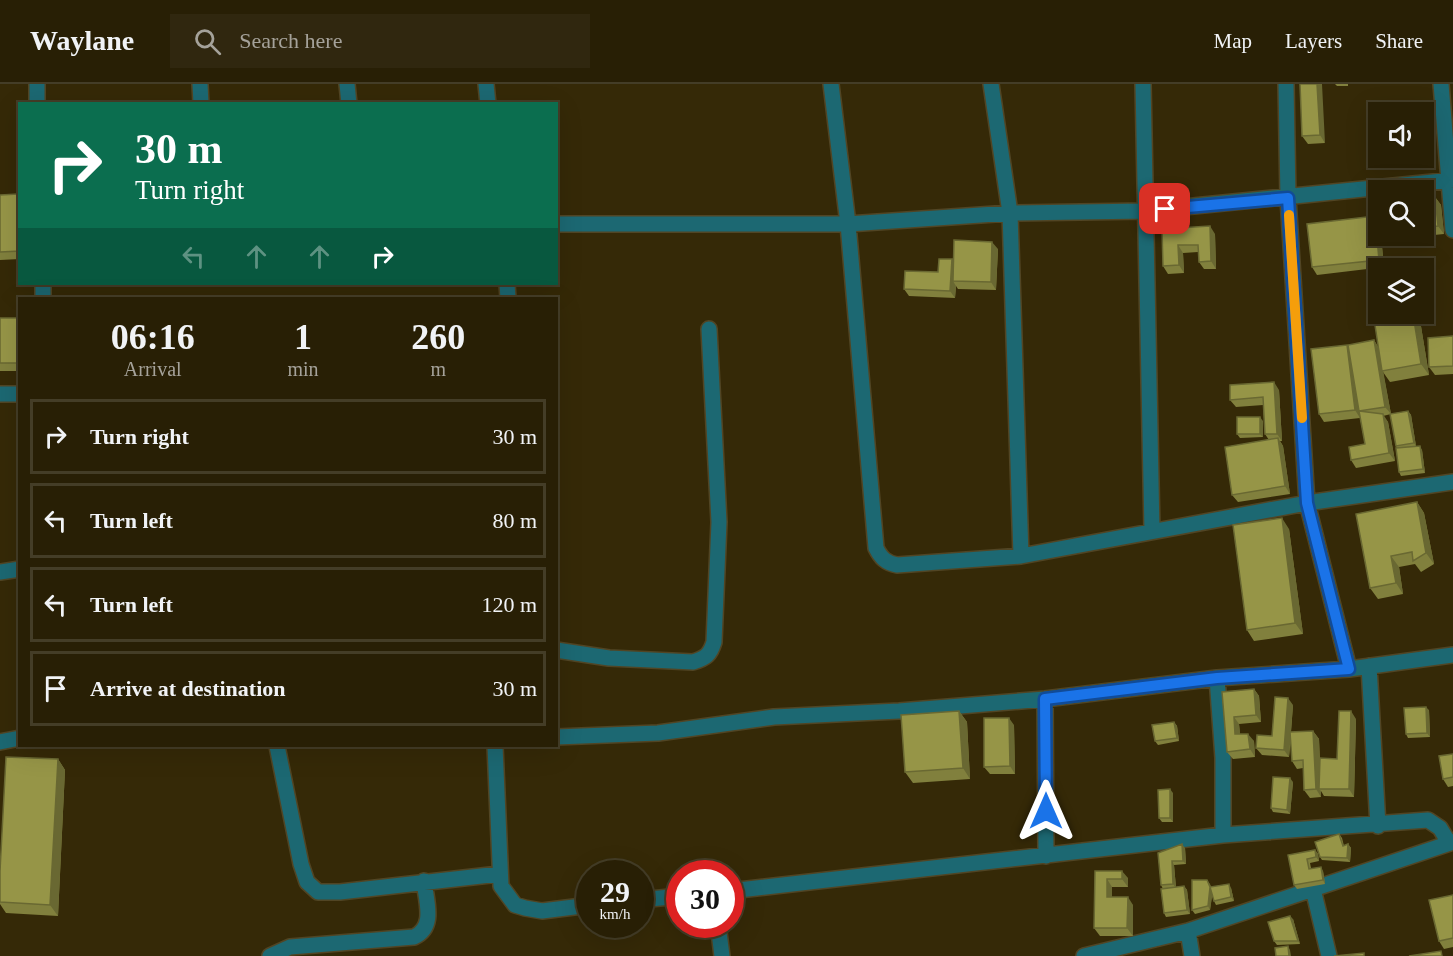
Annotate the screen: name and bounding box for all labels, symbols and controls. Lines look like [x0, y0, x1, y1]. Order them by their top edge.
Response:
search box [170, 14, 590, 68]
text: Waylane [30, 25, 134, 56]
icon: search [191, 25, 224, 58]
text: Search here [239, 28, 342, 53]
text: Map [1214, 29, 1252, 53]
text: Layers [1285, 29, 1342, 53]
text: Share [1375, 29, 1423, 53]
map controls [1368, 102, 1434, 324]
button: sound [1368, 102, 1434, 168]
icon: right [36, 126, 114, 204]
text: 30 m [135, 126, 223, 172]
text: Turn right [135, 175, 244, 205]
button: search [1368, 180, 1434, 246]
pin [1139, 183, 1190, 234]
icon: arrive [1148, 192, 1181, 225]
icon: left [177, 240, 210, 273]
icon: ahead [240, 240, 273, 273]
icon: ahead [303, 240, 336, 273]
icon: right [366, 240, 399, 273]
button: layers [1368, 258, 1434, 324]
text: 06:16 [111, 317, 195, 357]
text: 1 [294, 317, 312, 357]
text: 260 [411, 317, 465, 357]
text: Arrival [124, 358, 182, 380]
text: min [287, 358, 319, 380]
text: m [431, 358, 446, 380]
icon: right [39, 420, 72, 453]
text: Turn right [90, 424, 189, 449]
text: 30 m [492, 424, 537, 449]
icon: left [39, 504, 72, 537]
text: Turn left [90, 508, 173, 533]
text: 80 m [492, 508, 537, 533]
icon: left [39, 588, 72, 621]
text: Turn left [90, 592, 173, 617]
text: 120 m [481, 592, 537, 617]
icon: arrive [39, 672, 72, 705]
text: Arrive at destination [90, 676, 286, 701]
text: 30 m [492, 676, 537, 701]
position arrow [1014, 779, 1078, 843]
speed limit sign: 30 [666, 860, 744, 938]
text: 29 [600, 875, 630, 908]
text: km/h [600, 906, 630, 922]

